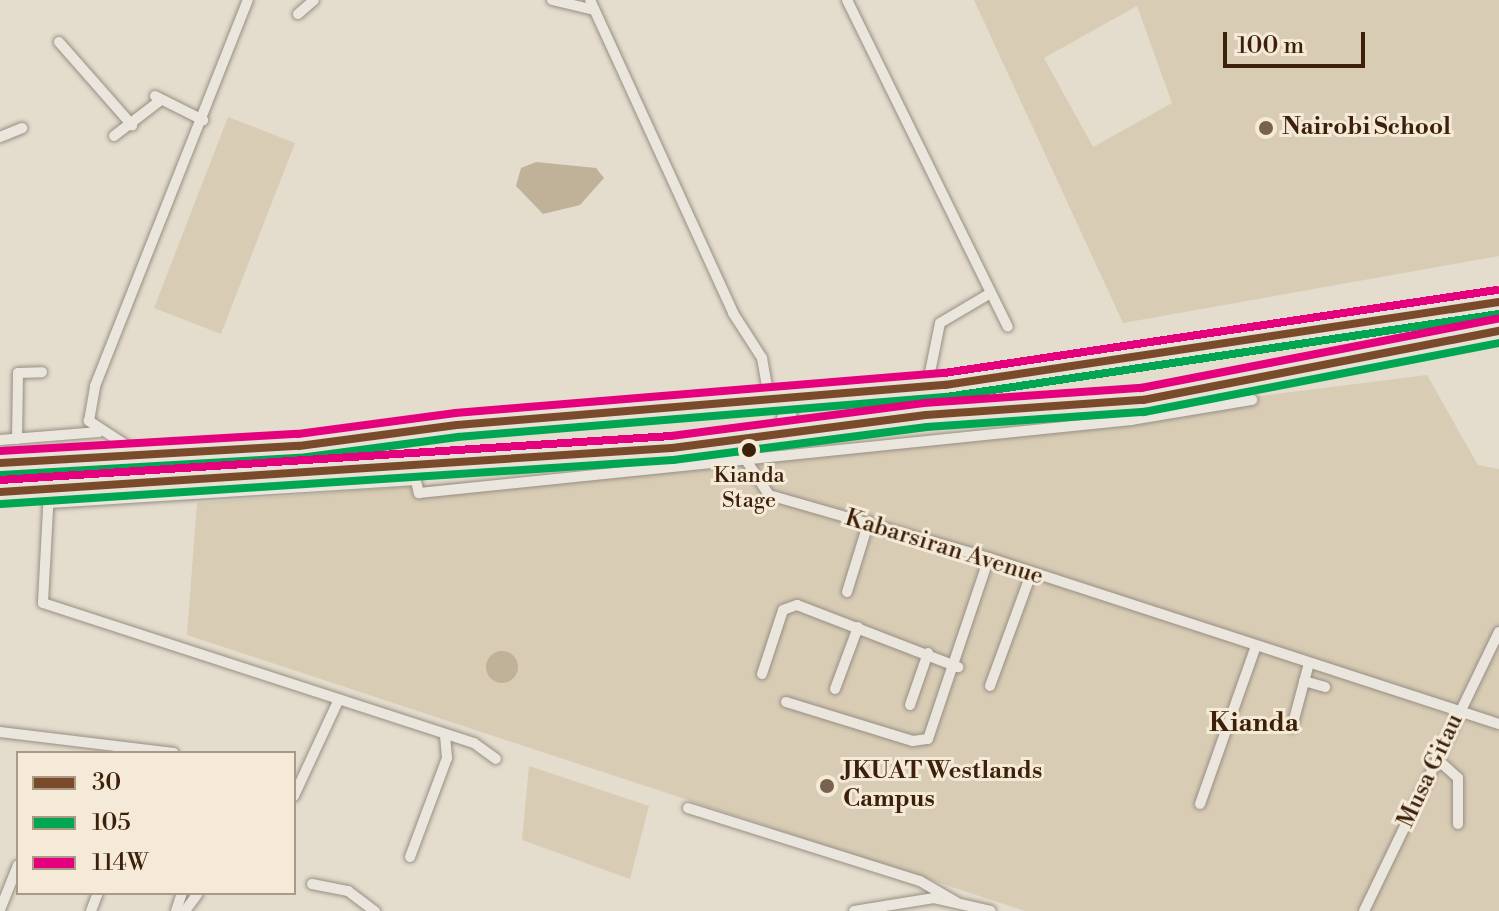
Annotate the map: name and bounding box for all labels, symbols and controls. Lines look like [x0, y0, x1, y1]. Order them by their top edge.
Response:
scale bar [1227, 16, 1369, 66]
text: 100 m [1237, 31, 1304, 61]
place label: Nairobi School [1282, 114, 1451, 142]
marker: Nairobi School [1257, 119, 1275, 137]
marker: Kianda Stage [741, 442, 757, 458]
place label: Kianda Stage [713, 462, 785, 514]
street label: Kabarsiran Avenue [841, 504, 1047, 592]
district label: Kianda [1209, 708, 1299, 740]
street label: Musa Gitau [1392, 709, 1470, 833]
legend [16, 751, 296, 895]
place label: JKUAT Westlands Campus [843, 758, 1042, 814]
text: 30 [92, 768, 121, 798]
marker: JKUAT Westlands Campus [818, 777, 836, 795]
text: 105 [92, 808, 131, 838]
text: 114W [92, 848, 149, 878]

